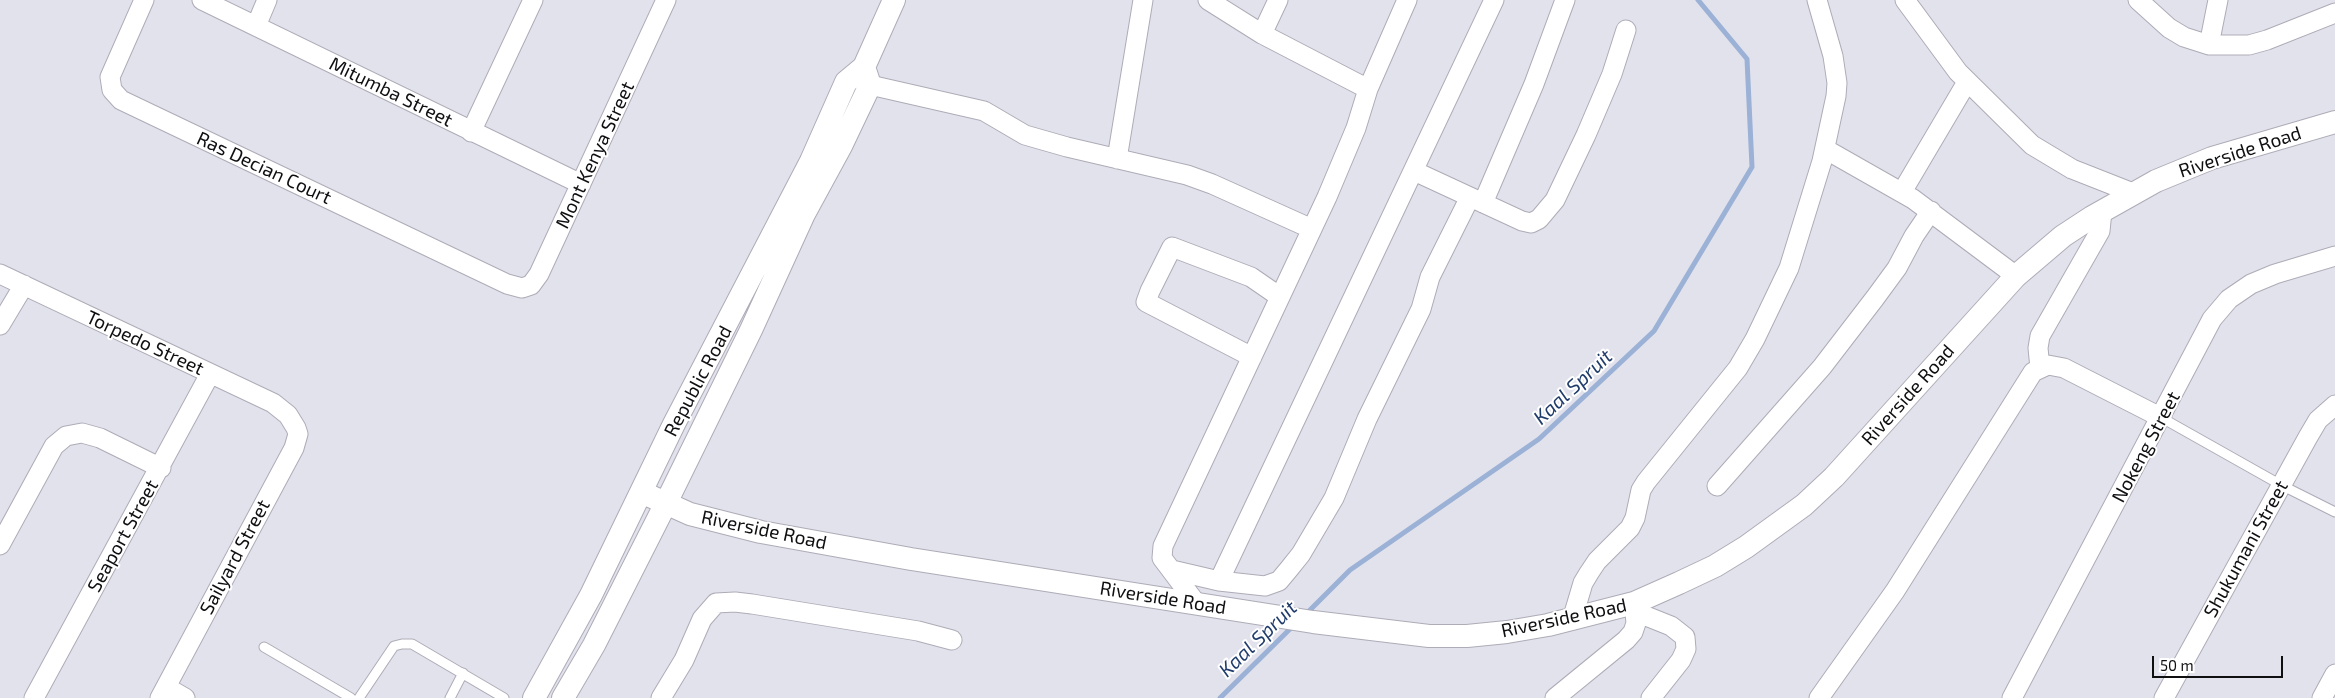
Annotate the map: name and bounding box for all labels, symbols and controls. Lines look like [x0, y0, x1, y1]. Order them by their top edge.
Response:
street label: Mitumba Street [326, 52, 456, 132]
street label: Mont Kenya Street [551, 78, 639, 232]
street label: Riverside Road [2176, 121, 2304, 183]
street label: Ras Decian Court [193, 127, 335, 209]
street label: Torpedo Street [83, 306, 207, 380]
street label: Republic Road [659, 322, 737, 440]
street label: Riverside Road [1857, 340, 1959, 450]
water label: Kaal Spruit [1529, 344, 1617, 430]
street label: Nokeng Street [2107, 388, 2185, 506]
street label: Seaport Street [83, 476, 163, 596]
street label: Shukumani Street [2199, 477, 2293, 621]
street label: Sailyard Street [195, 496, 275, 618]
street label: Riverside Road [699, 506, 829, 554]
street label: Riverside Road [1098, 577, 1228, 619]
street label: Riverside Road [1499, 594, 1629, 642]
water label: Kaal Spruit [1214, 596, 1302, 682]
scale bar [2155, 646, 2286, 678]
text: 50 m [2160, 656, 2194, 674]

